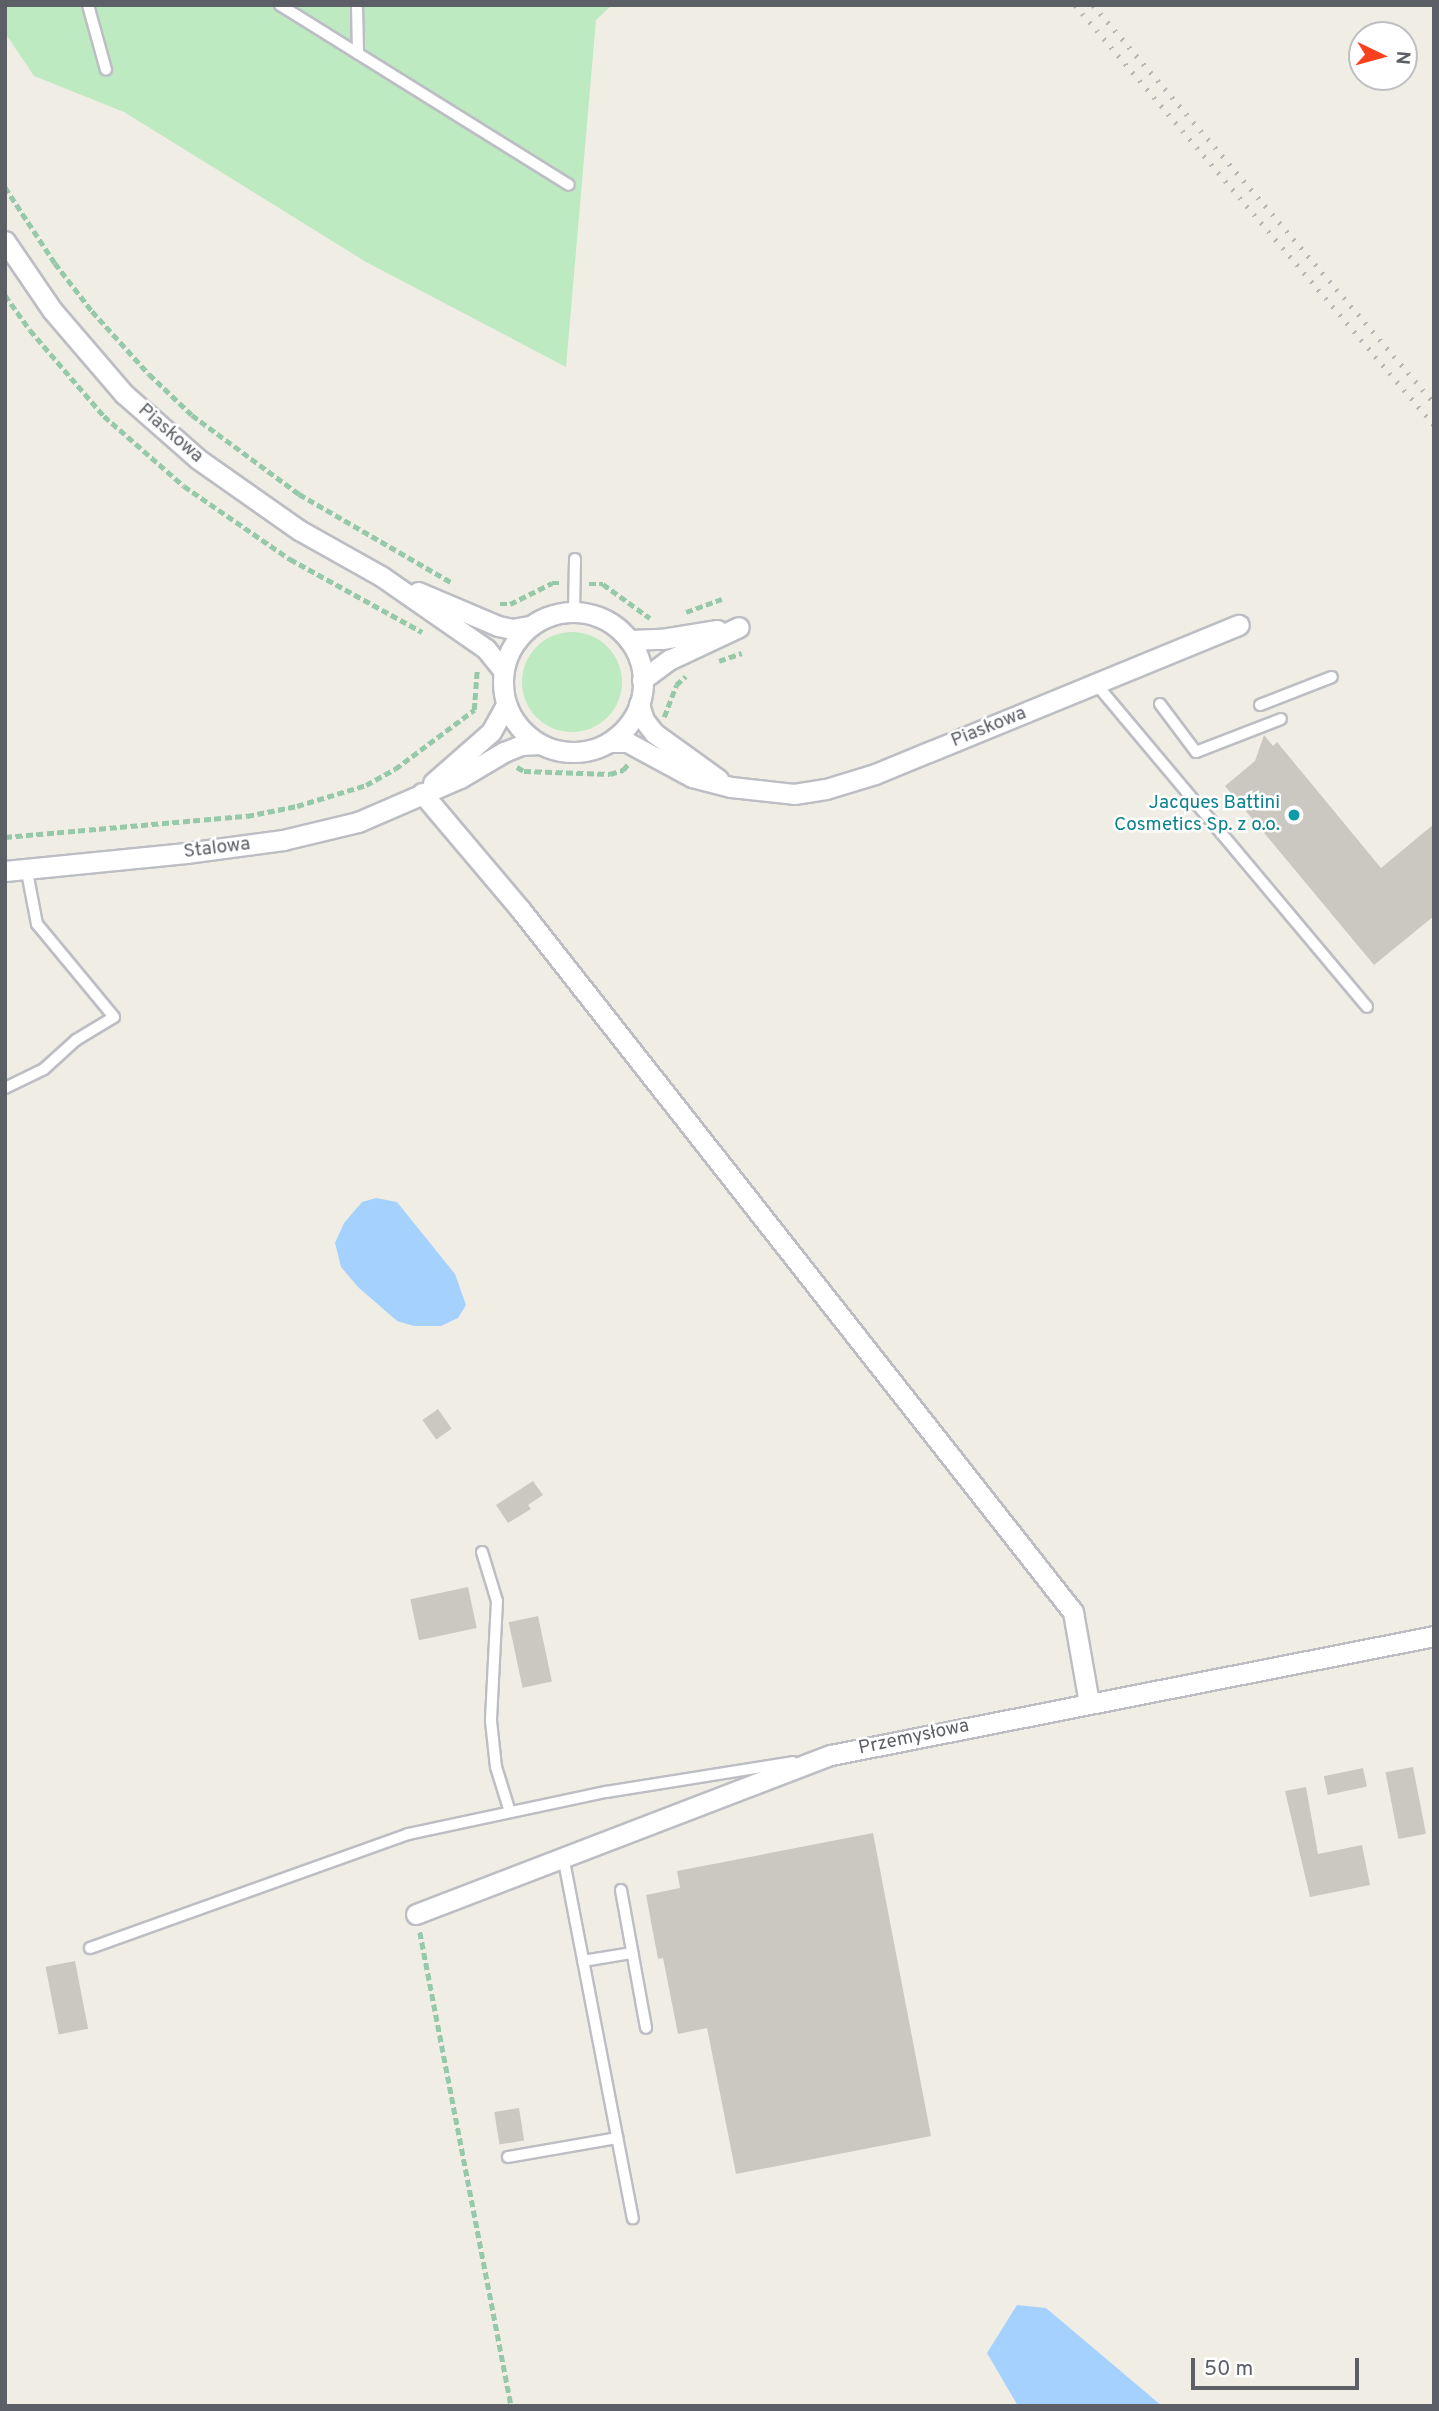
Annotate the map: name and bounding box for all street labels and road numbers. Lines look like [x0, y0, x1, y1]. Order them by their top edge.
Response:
street label: Piaskowa [133, 399, 207, 469]
street label: Piaskowa [948, 703, 1030, 753]
street label: Stalowa [182, 834, 252, 864]
street label: Przemysłowa [857, 1715, 971, 1761]

